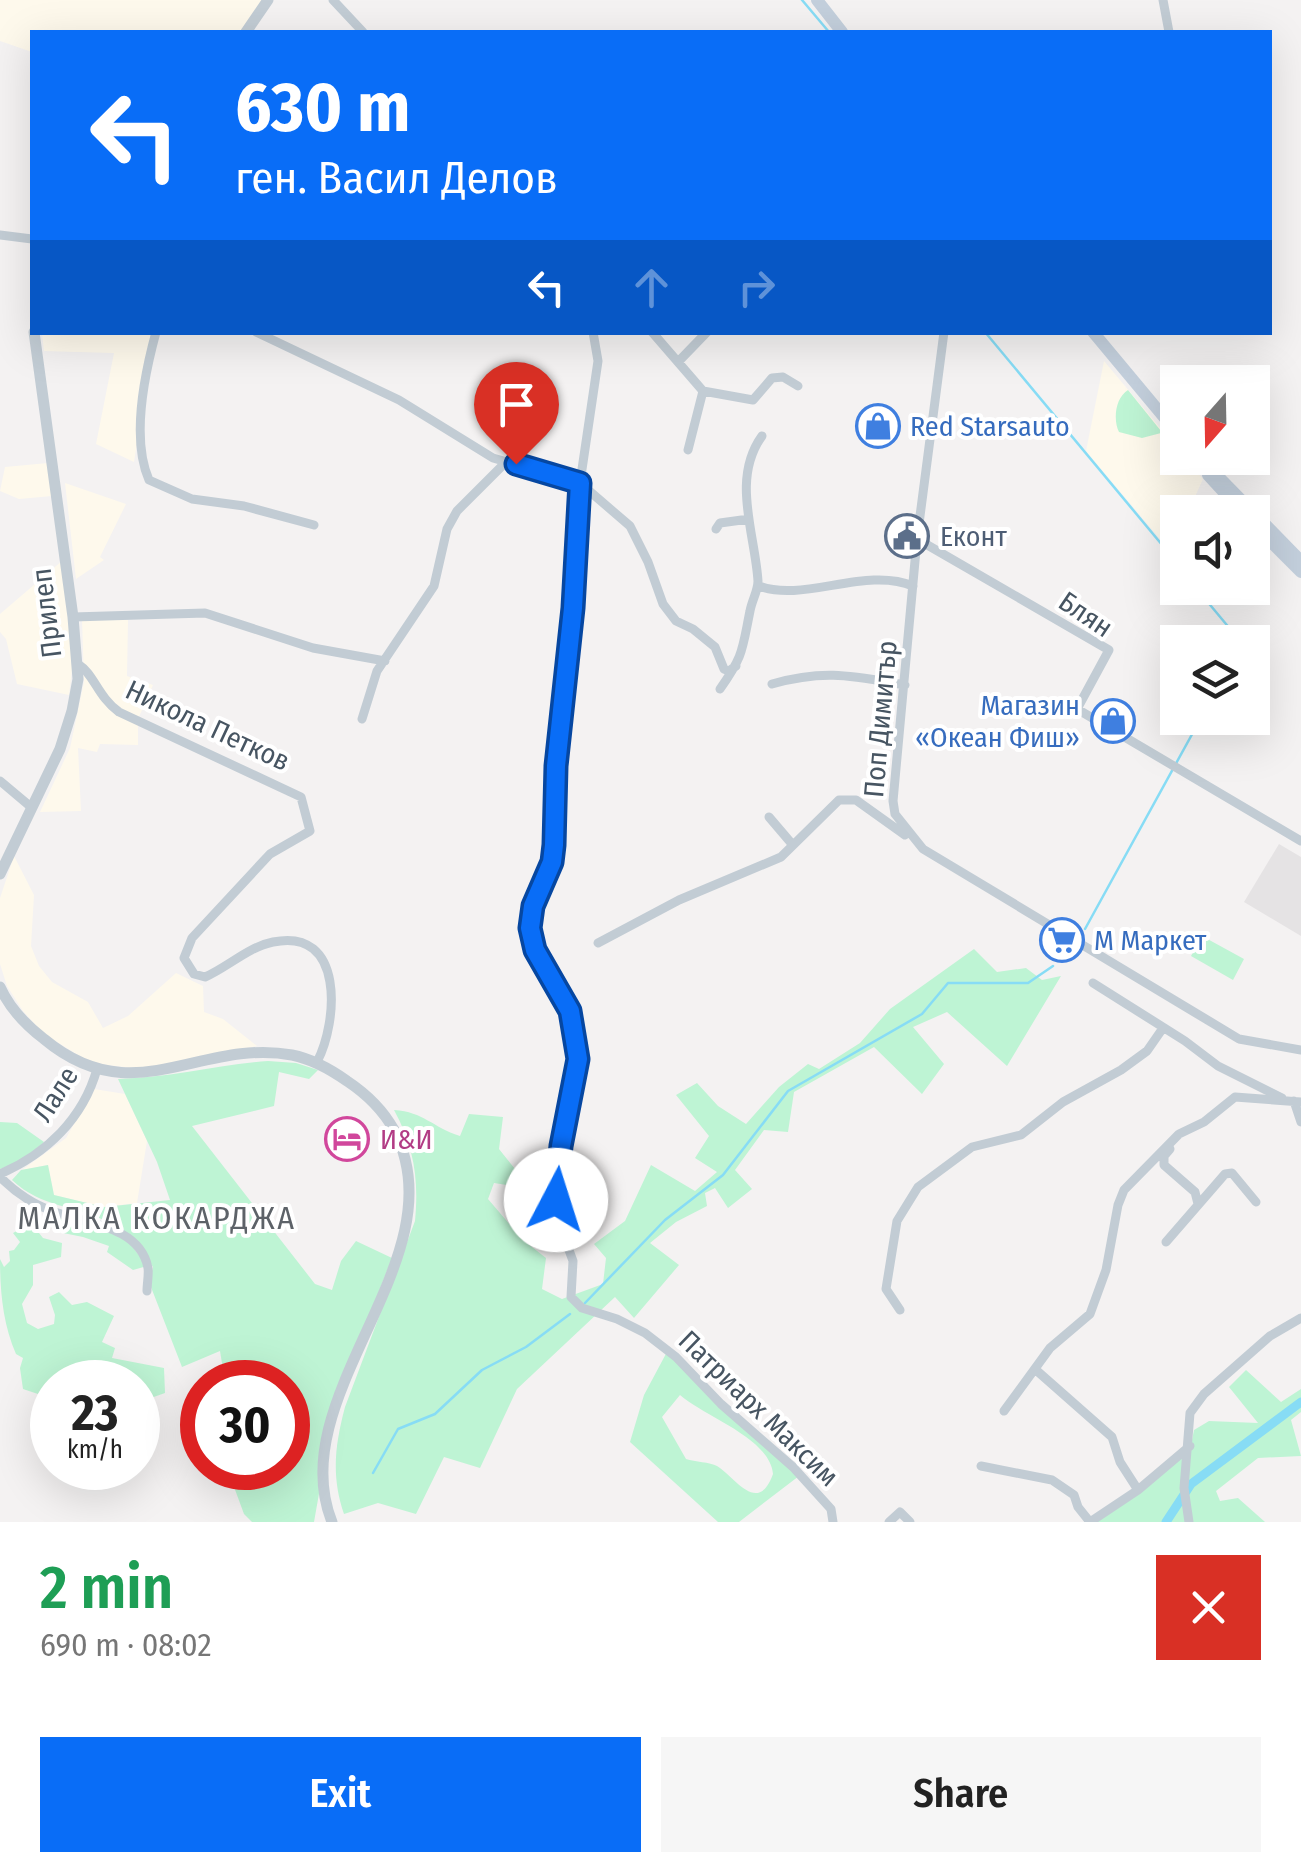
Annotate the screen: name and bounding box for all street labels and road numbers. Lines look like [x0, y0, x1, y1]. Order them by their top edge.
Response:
street label: Прилеп [25, 566, 68, 660]
street label: Блян [1053, 585, 1119, 644]
street label: Поп Димитър [857, 639, 904, 799]
street label: Никола Петков [121, 673, 295, 778]
street label: Лале [26, 1061, 85, 1128]
street label: Патриарх Максим [672, 1324, 845, 1493]

